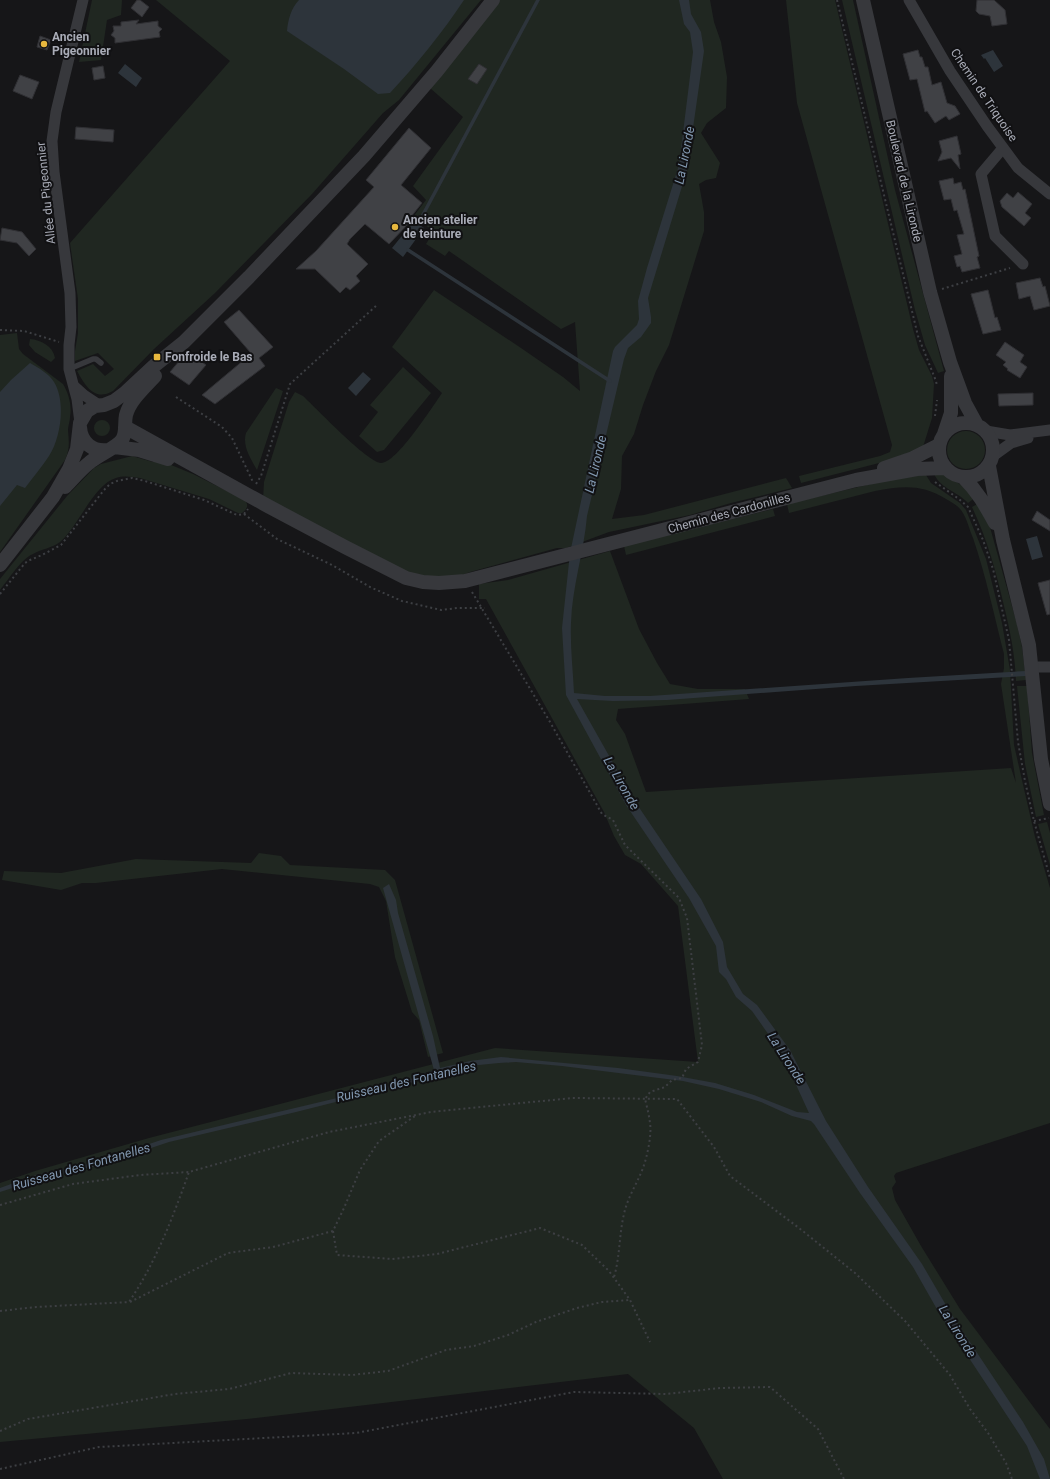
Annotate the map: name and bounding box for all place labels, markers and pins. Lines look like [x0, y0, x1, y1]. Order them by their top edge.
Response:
place label: Ancien Pigeonnier [52, 30, 111, 58]
marker: Ancien Pigeonnier [39, 39, 49, 49]
place label: Ancien atelier de teinture [403, 213, 478, 241]
marker: Ancien atelier de teinture [390, 222, 400, 232]
place label: Fonfroide le Bas [165, 350, 253, 364]
marker: Fonfroide le Bas [152, 352, 162, 362]

